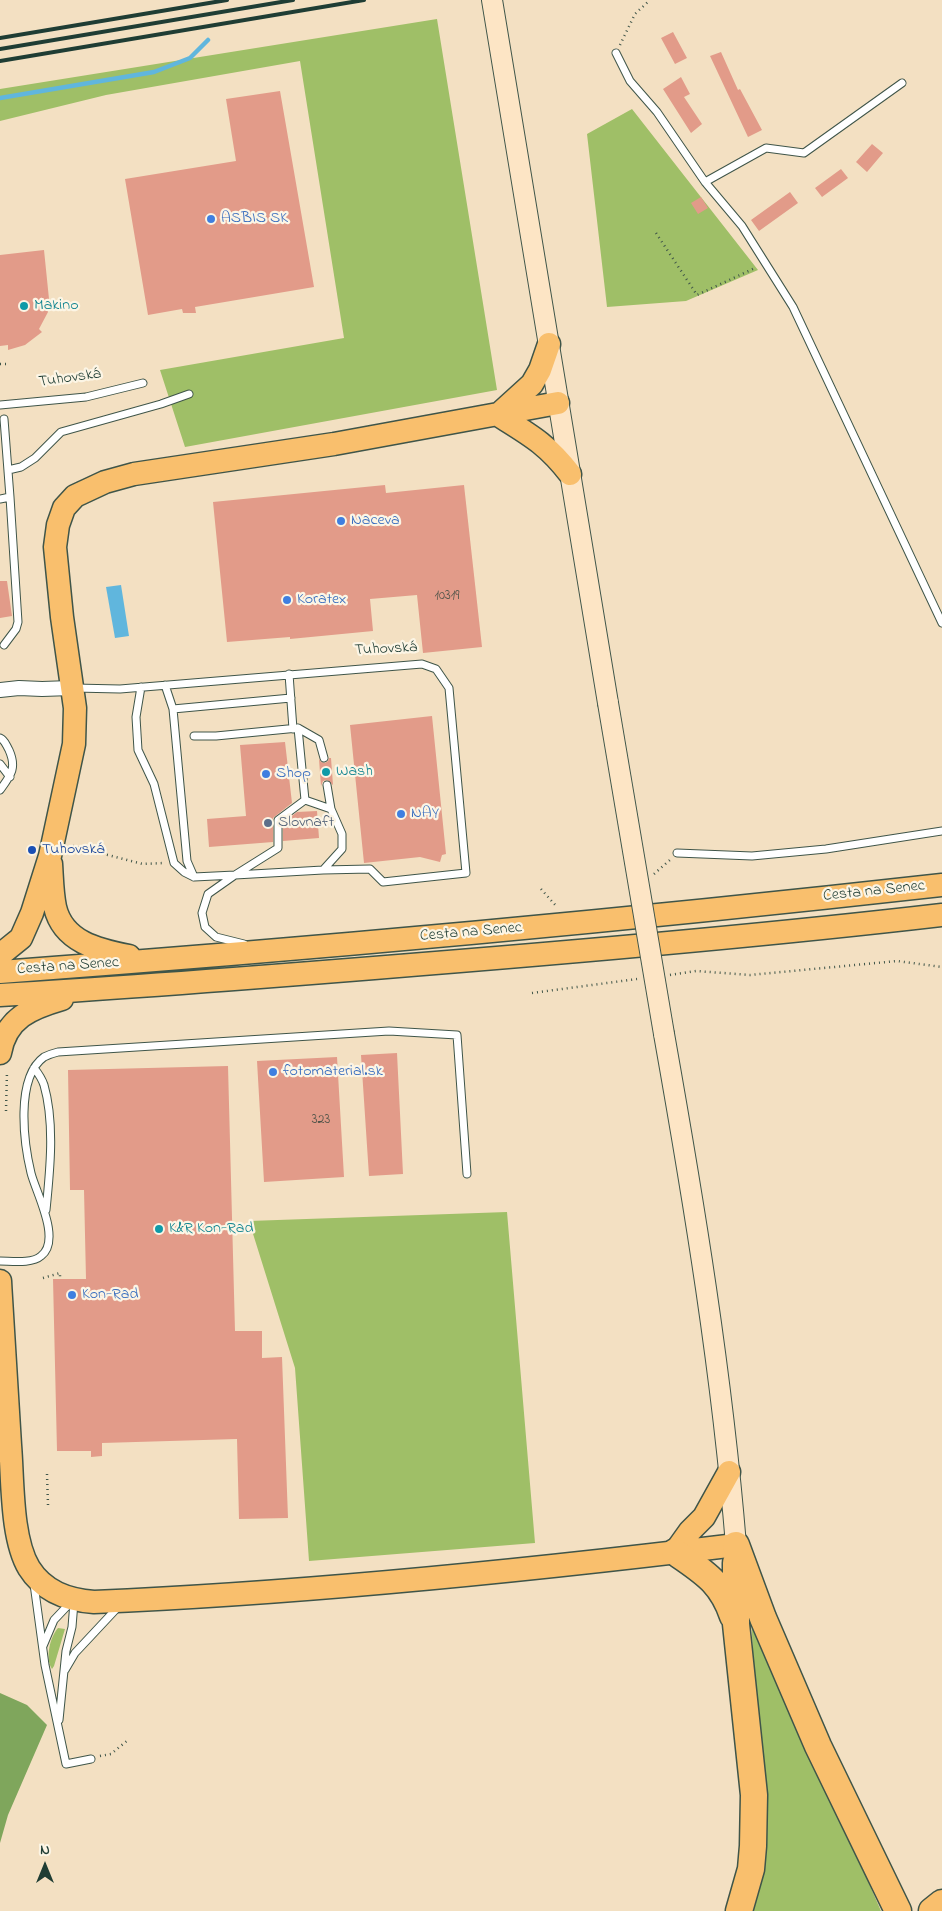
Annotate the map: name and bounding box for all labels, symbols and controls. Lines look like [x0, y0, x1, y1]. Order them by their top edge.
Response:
place label: ASBIS SK [221, 209, 288, 229]
marker: ASBIS SK [205, 213, 217, 225]
place label: Makino [34, 296, 78, 316]
marker: Makino [18, 300, 30, 312]
street label: Tuhovská [38, 365, 102, 393]
place label: Naceva [351, 511, 400, 531]
marker: Naceva [335, 515, 347, 527]
house number: 10319 [435, 589, 459, 605]
place label: Koratex [297, 590, 346, 610]
marker: Koratex [281, 594, 293, 606]
street label: Tuhovská [354, 639, 418, 661]
place label: Wash [336, 762, 373, 782]
place label: Shop [276, 764, 311, 784]
marker: Wash [320, 766, 332, 778]
marker: Shop [260, 768, 272, 780]
place label: NAY [411, 804, 439, 824]
marker: NAY [395, 808, 407, 820]
place label: Slovnaft [278, 813, 334, 833]
marker: Slovnaft [262, 817, 274, 829]
place label: Tuhovská [42, 840, 105, 860]
marker: Tuhovská [26, 844, 38, 856]
street label: Cesta na Senec [822, 877, 926, 907]
street label: Cesta na Senec [419, 919, 523, 947]
street label: Cesta na Senec [16, 954, 120, 980]
place label: fotomaterial.sk [283, 1062, 383, 1082]
marker: fotomaterial.sk [267, 1066, 279, 1078]
house number: 323 [312, 1113, 330, 1129]
place label: K&R Kon-Rad [169, 1219, 253, 1239]
marker: K&R Kon-Rad [153, 1223, 165, 1235]
place label: Kon-Rad [82, 1285, 138, 1305]
marker: Kon-Rad [66, 1289, 78, 1301]
text: N [40, 1840, 50, 1861]
north arrow [20, 1841, 70, 1891]

